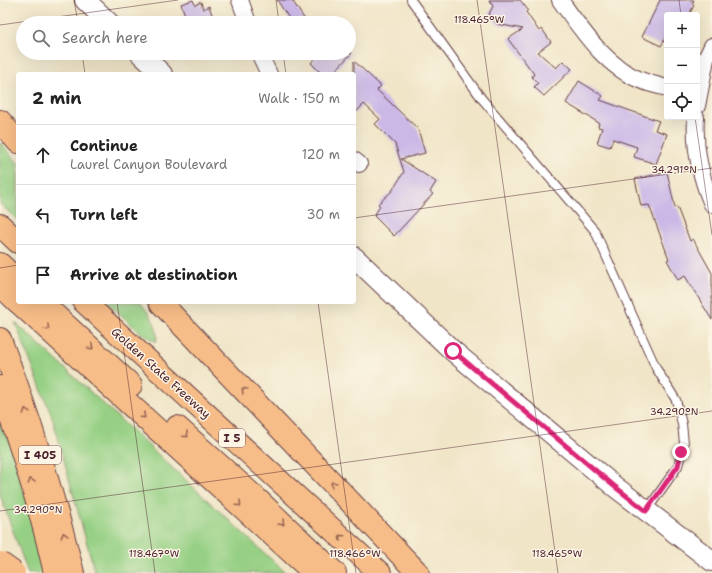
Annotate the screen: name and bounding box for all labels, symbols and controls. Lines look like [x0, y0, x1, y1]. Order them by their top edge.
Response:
map controls [664, 12, 700, 120]
button: + [664, 12, 700, 48]
text: 118.465°W [454, 13, 505, 26]
search box [16, 16, 356, 60]
icon: search [30, 27, 52, 49]
text: Search here [62, 28, 148, 48]
button: − [664, 48, 700, 84]
button: locate [664, 84, 700, 120]
text: 2 min [32, 87, 82, 109]
text: Walk · 150 m [258, 90, 340, 107]
text: Continue [70, 136, 138, 156]
icon: ahead [32, 144, 54, 166]
text: 120 m [302, 146, 340, 163]
text: Laurel Canyon Boulevard [70, 156, 227, 173]
text: 34.291°N [651, 163, 697, 176]
icon: left [32, 204, 54, 226]
text: Turn left [70, 205, 138, 225]
text: 30 m [306, 206, 340, 223]
icon: arrive [32, 264, 54, 286]
text: Arrive at destination [70, 265, 238, 285]
one-way arrow [42, 324, 50, 331]
street label: Golden State Freeway [108, 324, 214, 422]
one-way arrow [86, 342, 94, 350]
route start [444, 342, 462, 360]
one-way arrow [241, 387, 248, 395]
text: 34.290°N [650, 405, 698, 418]
one-way arrow [22, 408, 31, 415]
one-way arrow [138, 411, 146, 419]
road number: I 5 [219, 429, 245, 447]
one-way arrow [181, 431, 189, 438]
route end [672, 443, 690, 461]
road number: I 405 [19, 446, 61, 464]
one-way arrow [27, 478, 36, 485]
one-way arrow [330, 481, 338, 489]
one-way arrow [234, 499, 242, 507]
text: 34.290°N [14, 503, 62, 516]
one-way arrow [277, 518, 285, 526]
one-way arrow [60, 532, 68, 538]
one-way arrow [338, 534, 346, 542]
text: 118.467°W [129, 547, 180, 560]
text: 118.466°W [329, 547, 381, 560]
text: 118.465°W [532, 547, 583, 560]

